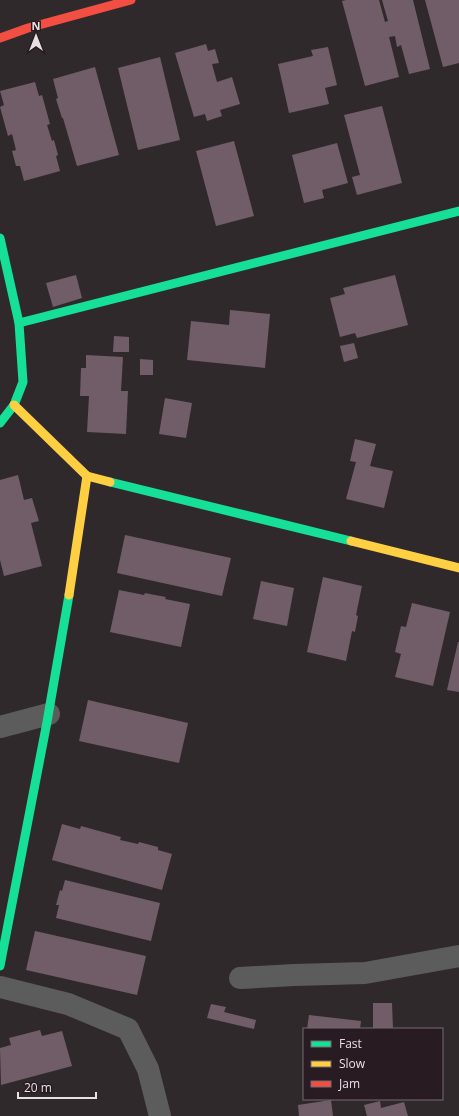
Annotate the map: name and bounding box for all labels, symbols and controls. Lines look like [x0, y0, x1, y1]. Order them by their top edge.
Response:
north arrow [16, 16, 56, 56]
text: N [32, 18, 40, 33]
legend [303, 1028, 443, 1100]
text: Fast [339, 1035, 362, 1052]
text: Slow [339, 1055, 366, 1072]
scale bar [18, 1074, 96, 1100]
text: Jam [338, 1075, 360, 1092]
text: 20 m [24, 1079, 52, 1096]

